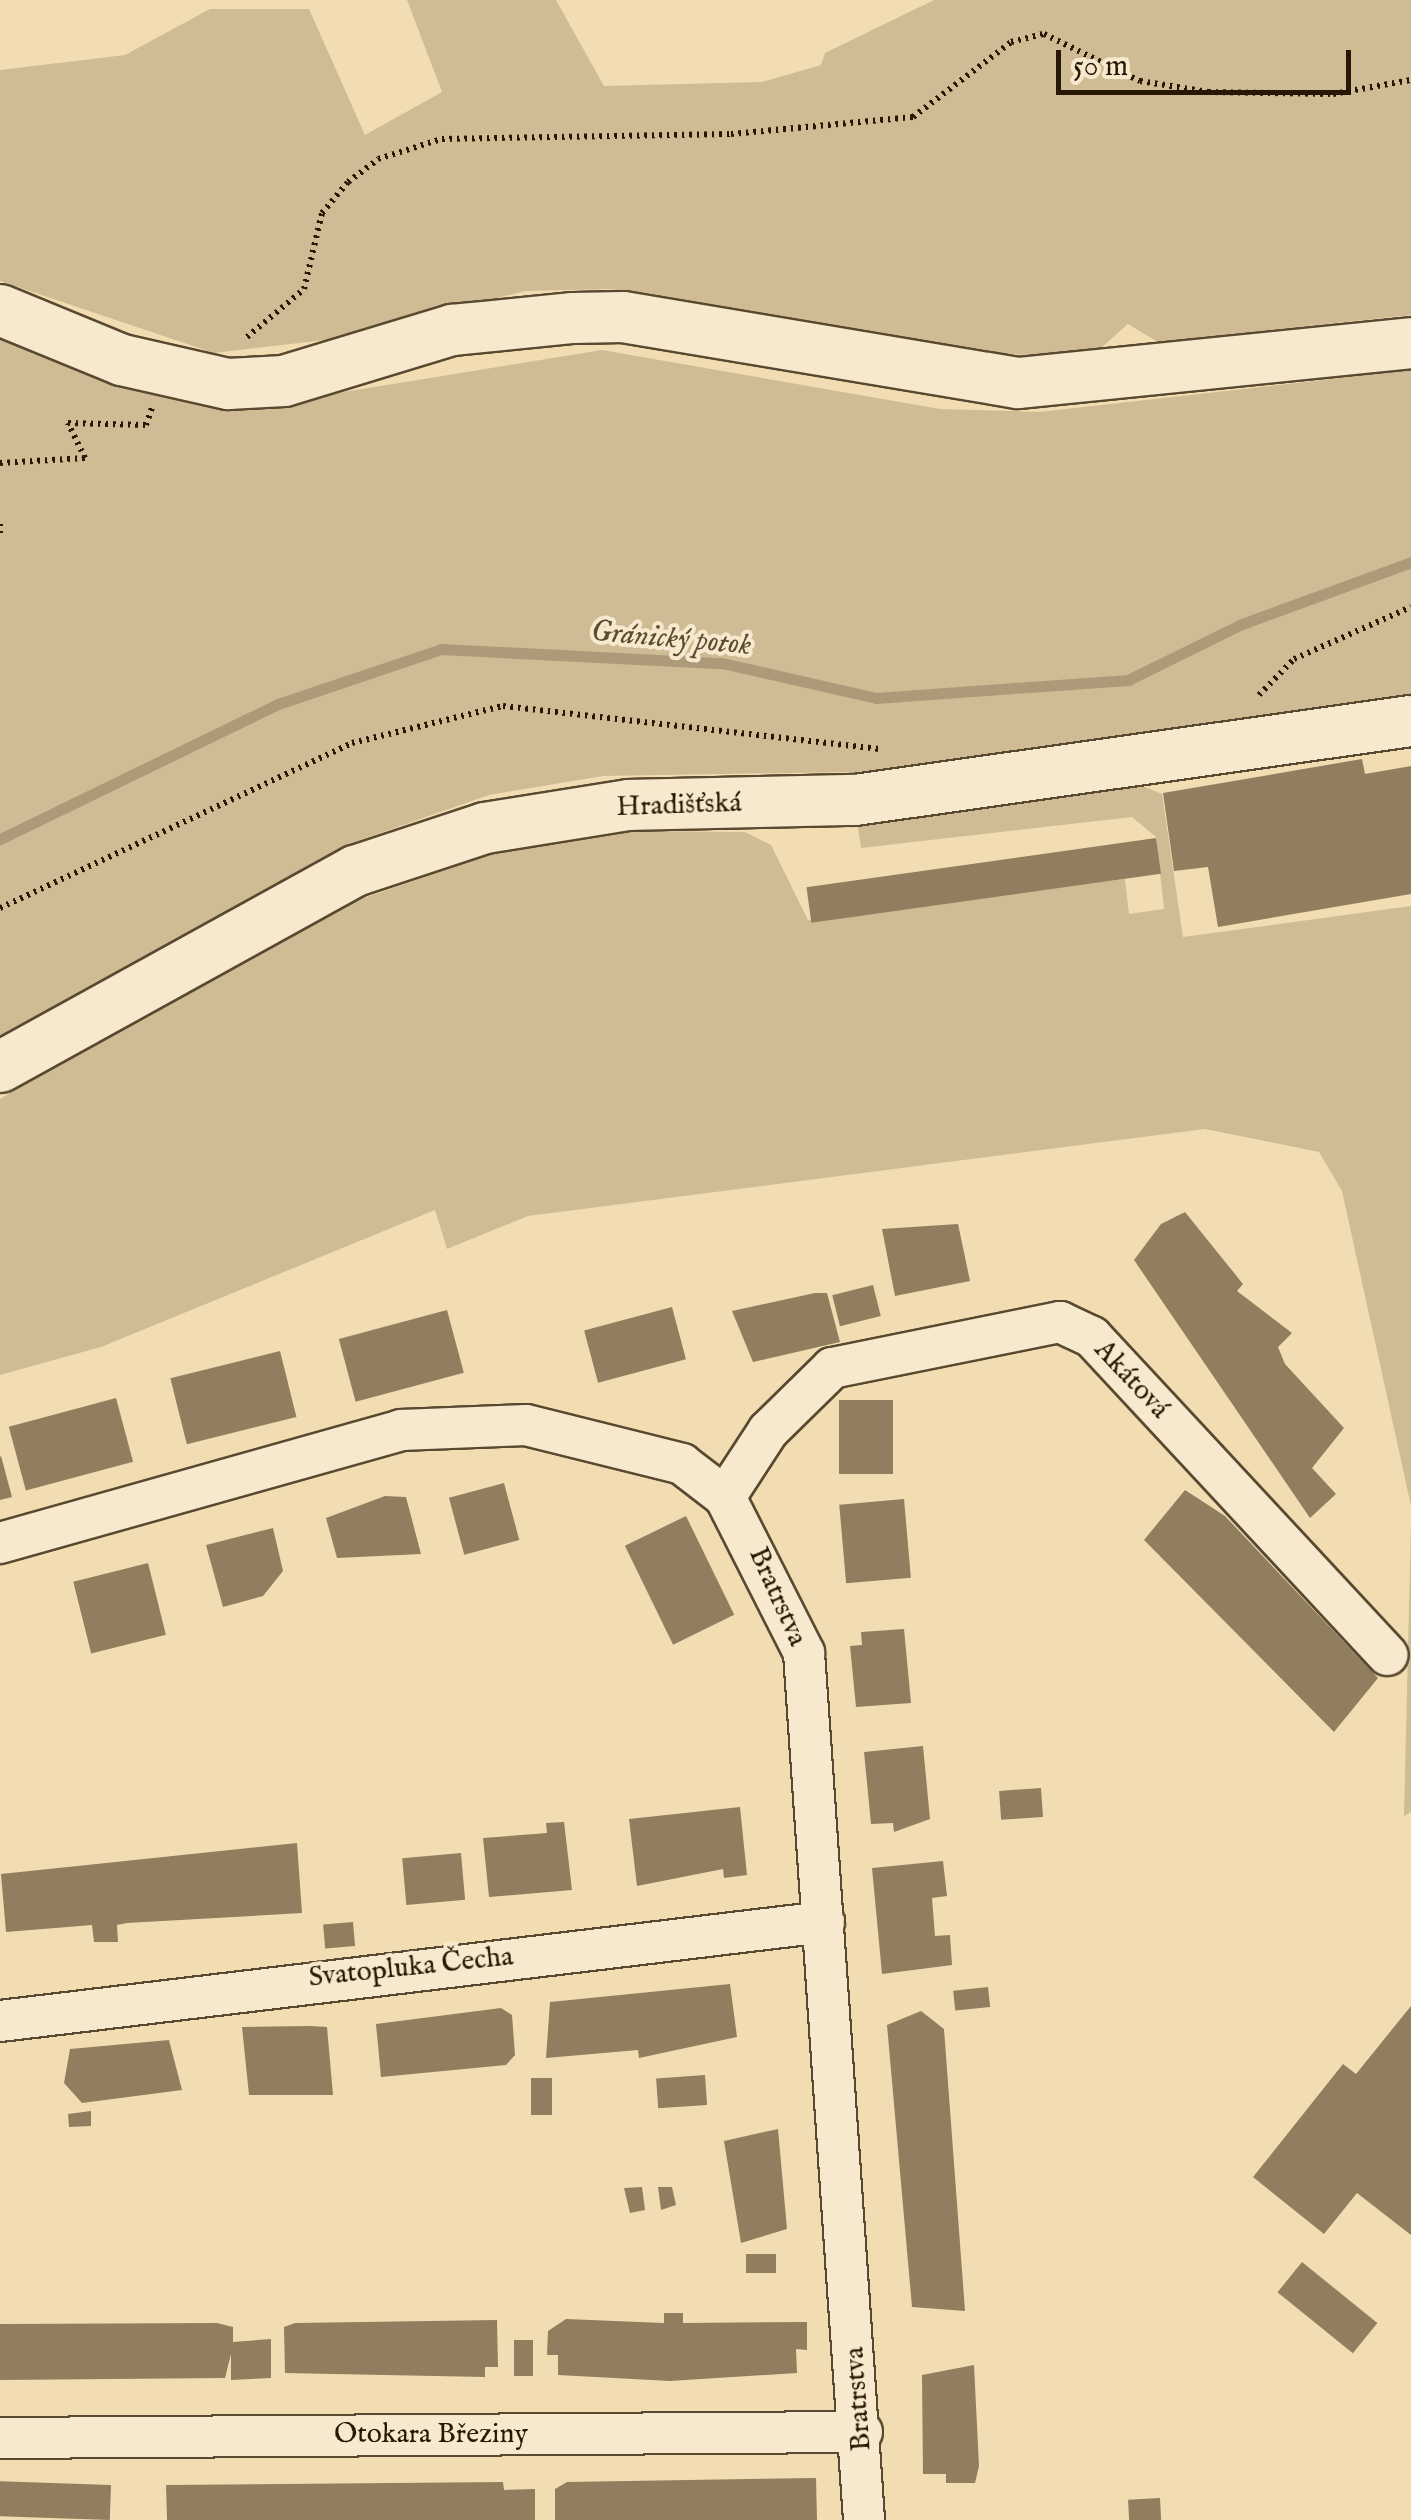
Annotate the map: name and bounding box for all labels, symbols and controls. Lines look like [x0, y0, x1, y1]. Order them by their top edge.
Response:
scale bar [1061, 30, 1356, 92]
text: 50 m [1073, 48, 1128, 86]
water label: Gránický potok [589, 614, 753, 664]
street label: Hradišťská [616, 787, 742, 825]
street label: Akátová [1086, 1334, 1176, 1426]
street label: Bratrstva [740, 1542, 814, 1652]
street label: Svatopluka Čecha [307, 1941, 515, 1995]
street label: Bratrstva [839, 2346, 879, 2452]
street label: Otokara Březiny [334, 2418, 528, 2452]

